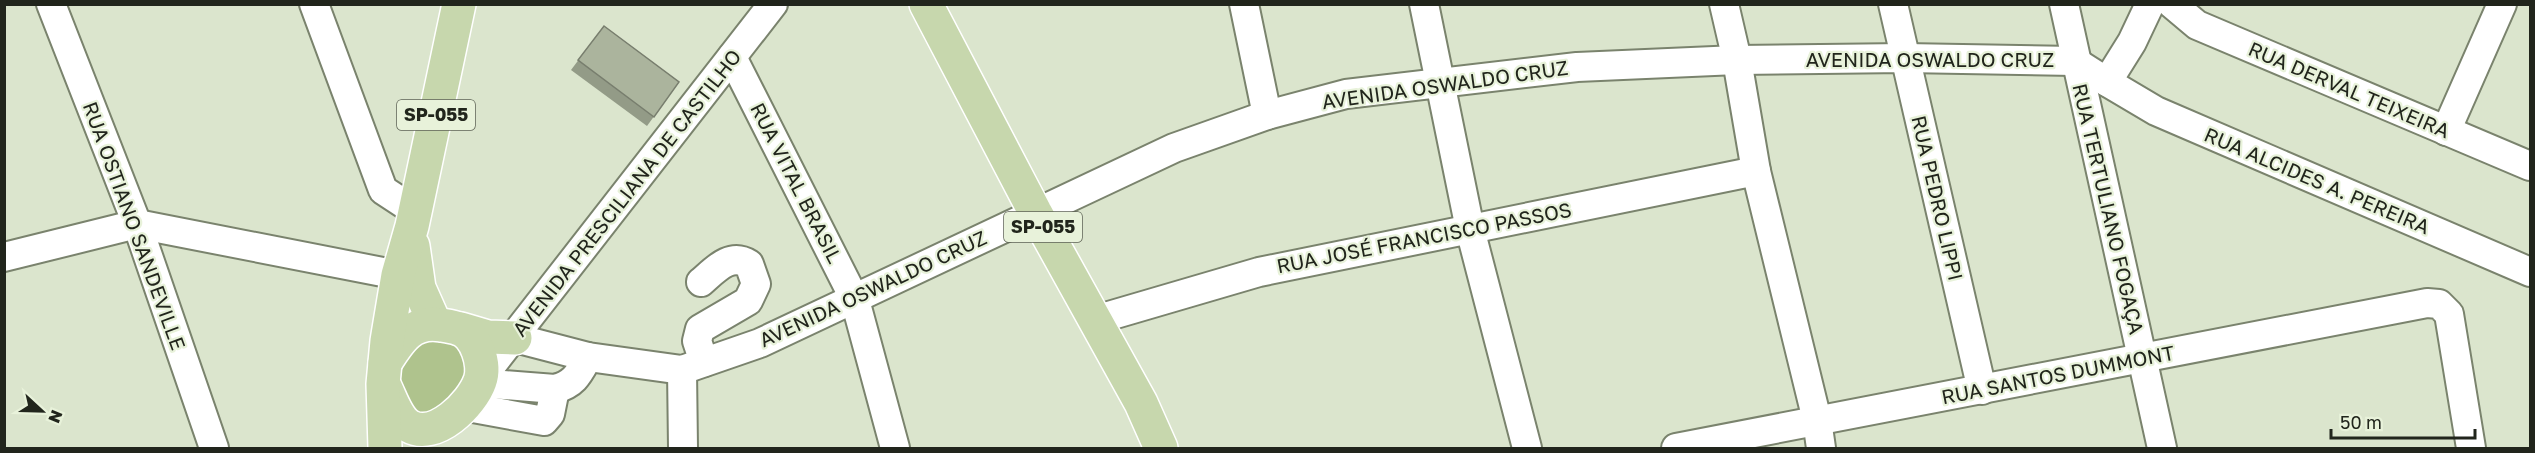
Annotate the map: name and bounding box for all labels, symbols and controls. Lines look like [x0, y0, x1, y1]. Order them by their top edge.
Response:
street label: RUA DERVAL TEIXEIRA [2245, 36, 2454, 142]
street label: AVENIDA PRESCILIANA DE CASTILHO [507, 44, 746, 341]
street label: AVENIDA OSWALDO CRUZ [1806, 47, 2054, 71]
street label: AVENIDA OSWALDO CRUZ [1320, 55, 1569, 113]
street label: RUA TERTULIANO FOGAÇA [2068, 81, 2150, 337]
street label: RUA OSTIANO SANDEVILLE [79, 98, 191, 353]
street label: RUA VITAL BRASIL [746, 98, 848, 267]
road number: SP-055 [397, 100, 475, 130]
street label: RUA PEDRO LIPPI [1907, 113, 1969, 283]
street label: RUA ALCIDES A. PEREIRA [2201, 122, 2434, 239]
street label: RUA JOSÉ FRANCISCO PASSOS [1274, 197, 1573, 277]
road number: SP-055 [1004, 212, 1082, 242]
street label: AVENIDA OSWALDO CRUZ [755, 225, 990, 351]
street label: RUA SANTOS DUMMONT [1939, 340, 2176, 408]
north arrow [12, 381, 72, 441]
scale bar [2331, 402, 2475, 440]
text: N [44, 407, 67, 426]
text: 50 m [2340, 411, 2382, 433]

